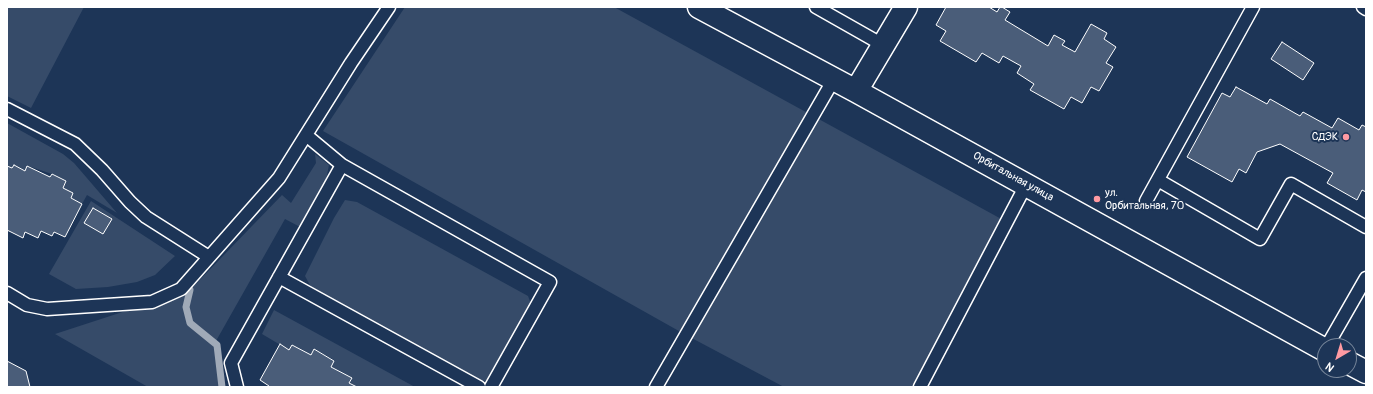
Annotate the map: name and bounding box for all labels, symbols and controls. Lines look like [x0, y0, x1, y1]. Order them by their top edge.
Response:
place label: СДЭК [1312, 130, 1338, 144]
marker: СДЭК [1341, 132, 1351, 142]
street label: Орбитальная улица [970, 149, 1056, 205]
place label: ул. Орбитальная, 70 [1105, 186, 1184, 212]
marker: ул. Орбитальная, 70 [1092, 194, 1102, 204]
north arrow [1317, 338, 1357, 378]
text: N [1323, 360, 1337, 374]

